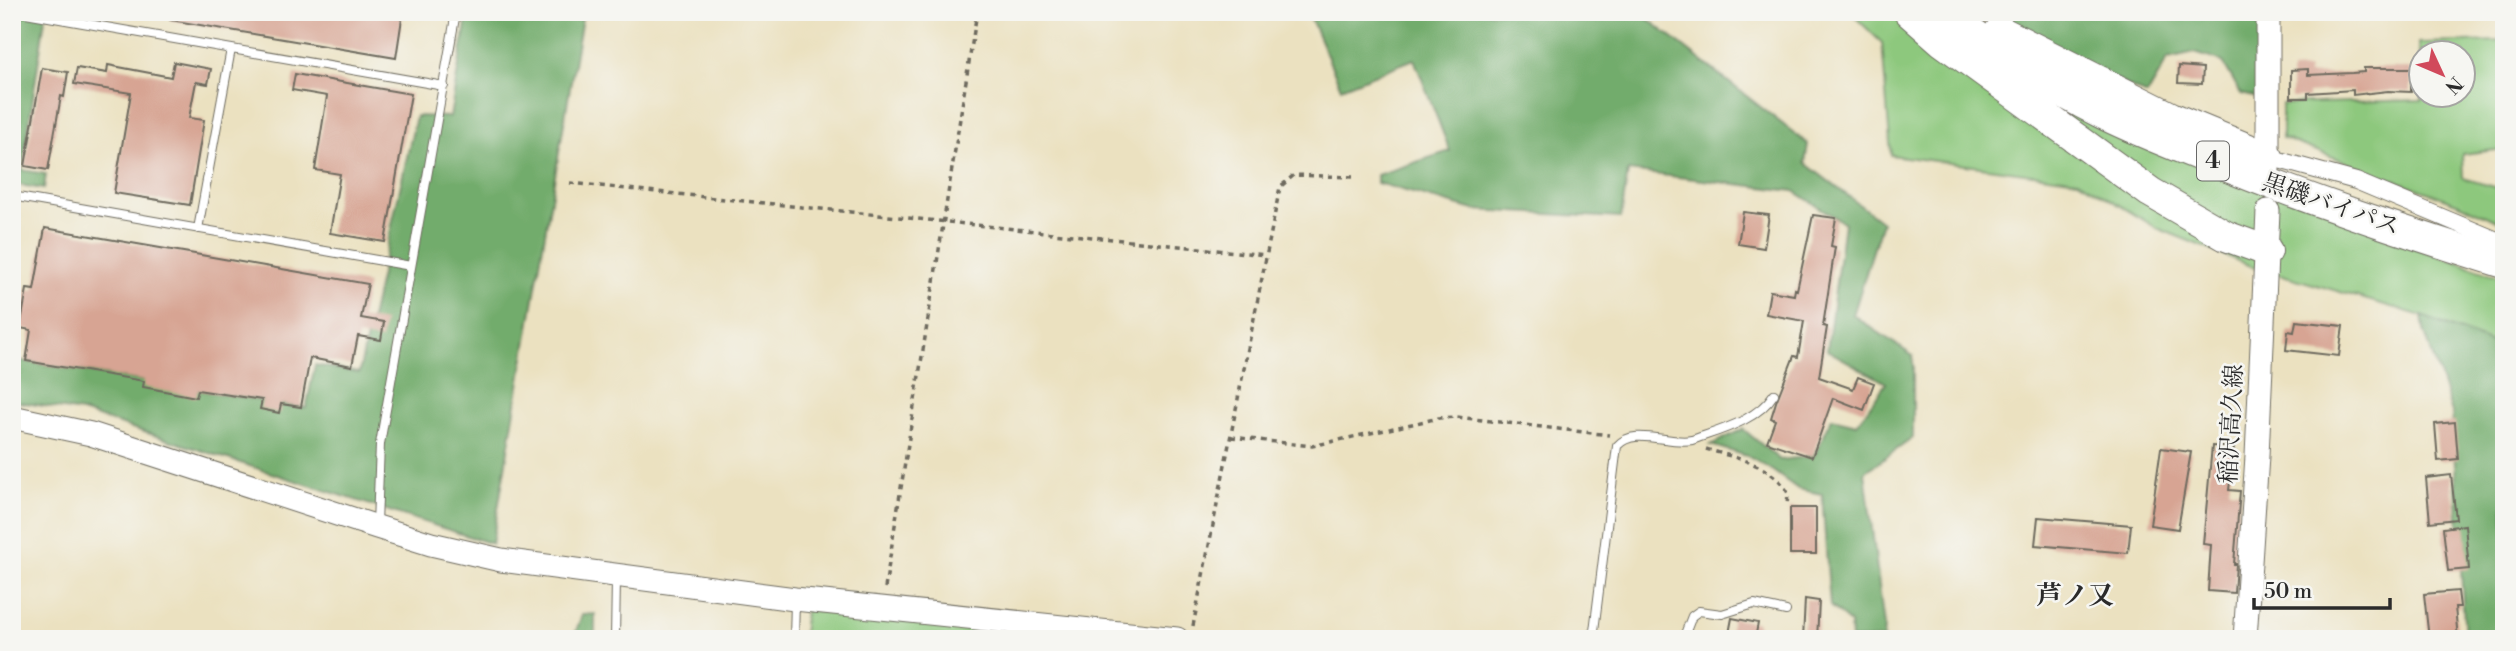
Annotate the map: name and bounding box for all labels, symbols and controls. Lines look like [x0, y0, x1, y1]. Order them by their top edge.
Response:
north arrow [2408, 38, 2478, 108]
text: N [2440, 71, 2467, 99]
road number: 4 [2197, 142, 2229, 180]
street label: 黒磯バイパス [2258, 167, 2404, 243]
street label: 稲沢高久線 [2214, 363, 2250, 485]
scale bar [2254, 567, 2390, 611]
text: 50 m [2264, 579, 2312, 605]
district label: 芦ノ又 [2036, 580, 2114, 612]

